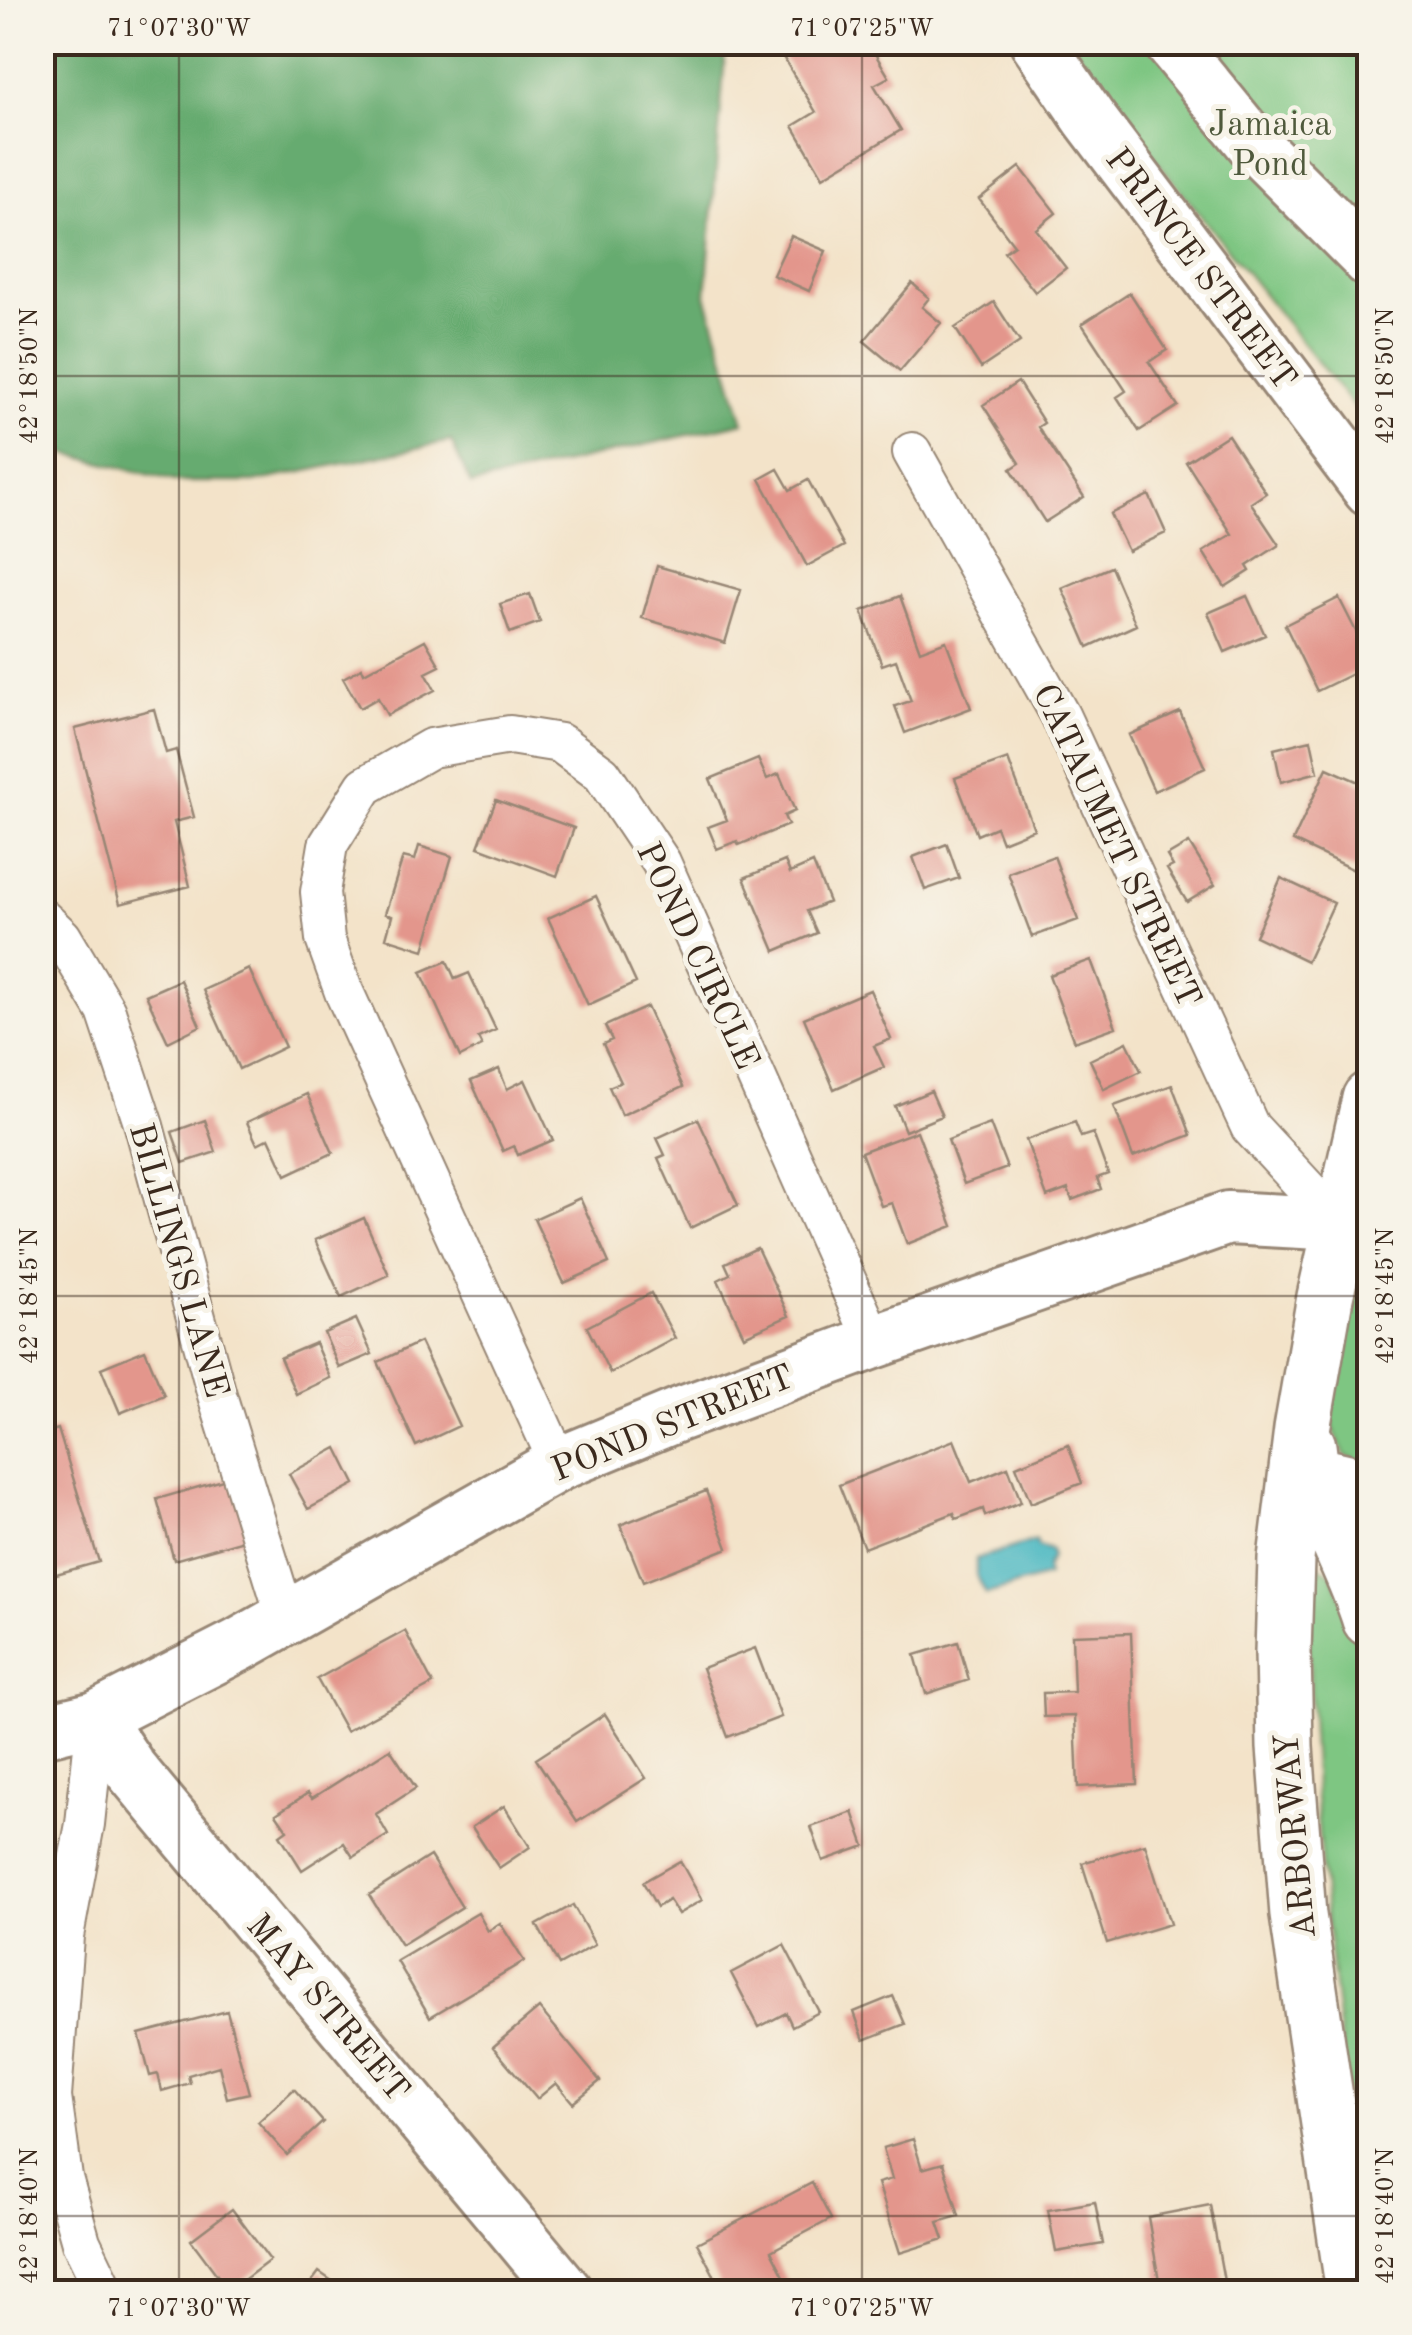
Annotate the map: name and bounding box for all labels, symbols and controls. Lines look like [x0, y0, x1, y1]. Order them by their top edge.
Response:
text: 71°07'30"W [107, 17, 251, 42]
text: 71°07'25"W [790, 17, 934, 42]
park label: Jamaica Pond [1208, 108, 1332, 183]
street label: PRINCE STREET [1098, 142, 1302, 397]
text: 42°18'50"N [18, 308, 43, 444]
text: 42°18'50"N [1374, 308, 1399, 444]
street label: CATAUMET STREET [1025, 679, 1206, 1013]
street label: POND CIRCLE [629, 837, 765, 1075]
street label: BILLINGS LANE [122, 1120, 234, 1402]
text: 42°18'45"N [18, 1228, 43, 1364]
text: 42°18'45"N [1374, 1228, 1399, 1364]
street label: POND STREET [547, 1360, 799, 1489]
street label: ARBORWAY [1270, 1732, 1323, 1940]
street label: MAY STREET [239, 1908, 415, 2109]
text: 42°18'40"N [18, 2148, 43, 2284]
text: 42°18'40"N [1374, 2148, 1399, 2284]
text: 71°07'30"W [107, 2297, 251, 2322]
text: 71°07'25"W [790, 2297, 934, 2322]

